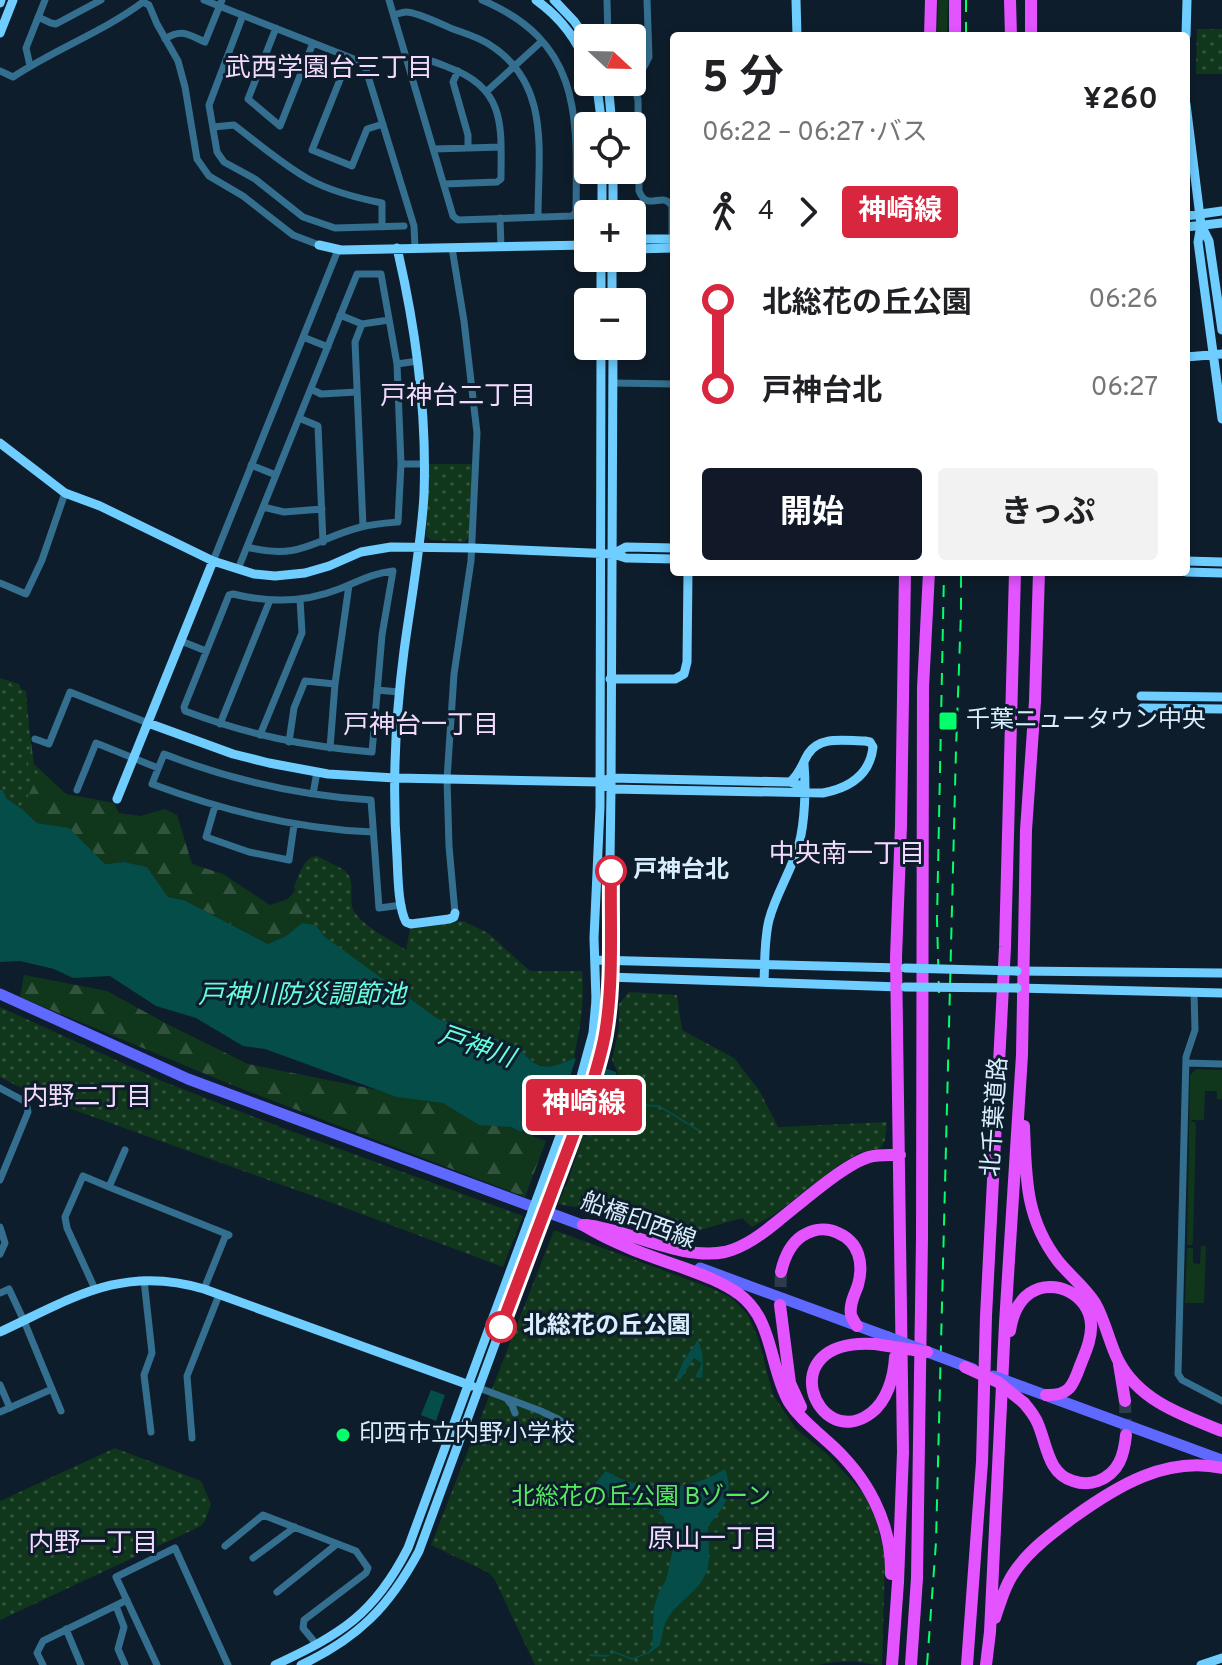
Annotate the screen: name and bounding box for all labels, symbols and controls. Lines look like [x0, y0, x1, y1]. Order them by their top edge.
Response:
north arrow [574, 24, 646, 96]
map controls [574, 24, 646, 360]
text: 5 分 [702, 52, 784, 108]
district label: 武西学園台三丁目 [225, 53, 433, 86]
text: ¥260 [1083, 82, 1158, 119]
button: locate [574, 112, 646, 184]
text: 06:22 – 06:27 · バス [702, 117, 928, 150]
icon: walk [702, 190, 746, 234]
icon: forward [786, 190, 830, 234]
text: 神崎線 [858, 194, 942, 230]
text: 4 [758, 196, 774, 229]
button: + [574, 200, 646, 272]
text: 06:26 [1089, 284, 1158, 317]
text: 北総花の丘公園 [762, 286, 972, 323]
button: − [574, 288, 646, 360]
text: 06:27 [1091, 372, 1158, 405]
text: 戸神台北 [762, 374, 882, 411]
district label: 戸神台二丁目 [380, 381, 536, 414]
button: 開始 [702, 468, 922, 560]
button: きっぷ [938, 468, 1158, 560]
place label: 千葉ニュータウン中央 [966, 706, 1206, 736]
district label: 戸神台一丁目 [343, 710, 499, 743]
marker: 千葉ニュータウン中央 [937, 710, 959, 732]
district label: 中央南一丁目 [769, 839, 925, 872]
marker: 戸神台北 [596, 856, 626, 886]
place label: 戸神台北 [633, 856, 729, 886]
water label: 戸神川防災調節池 [198, 980, 409, 1013]
water label: 戸神川 [434, 1020, 521, 1077]
street label: 北千葉道路 [977, 1056, 1015, 1178]
line badge: 神崎線 [538, 1079, 630, 1131]
district label: 内野二丁目 [22, 1082, 152, 1115]
text: 神崎線 [542, 1087, 626, 1123]
street label: 船橋印西線 [576, 1187, 700, 1257]
marker: 北総花の丘公園 [486, 1312, 516, 1342]
place label: 北総花の丘公園 [523, 1312, 691, 1342]
place label: 印西市立内野小学校 [359, 1420, 575, 1450]
marker: 印西市立内野小学校 [334, 1426, 352, 1444]
park label: 北総花の丘公園 Bゾーン [511, 1483, 771, 1513]
district label: 原山一丁目 [648, 1524, 778, 1557]
district label: 内野一丁目 [28, 1528, 158, 1561]

